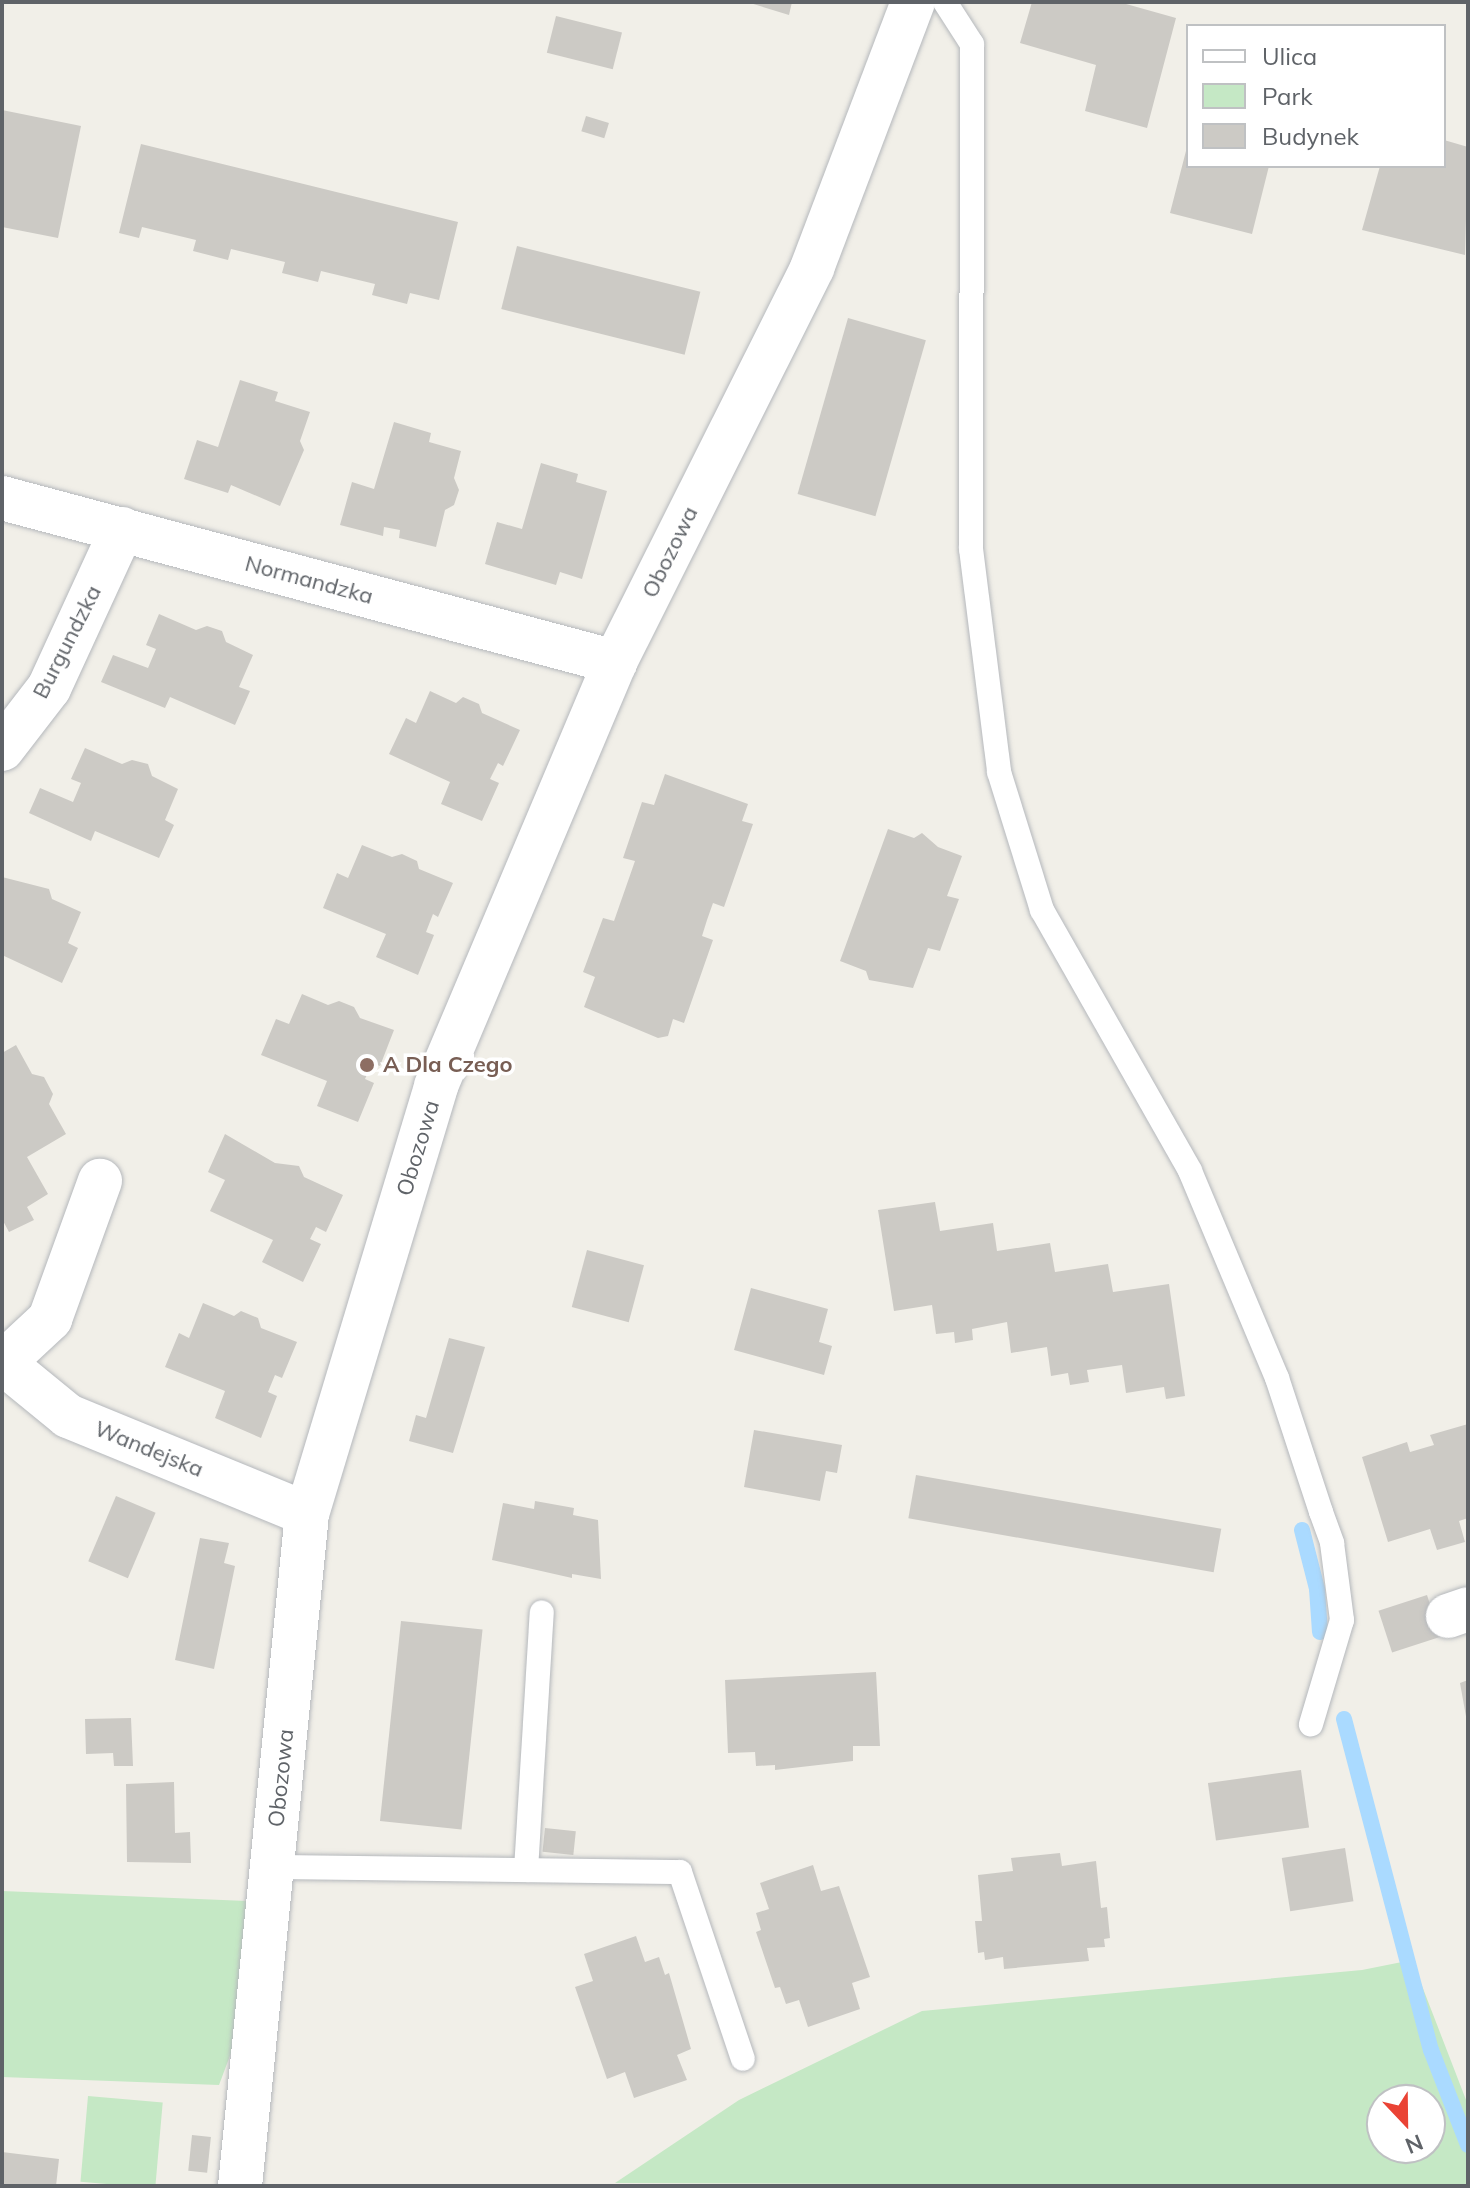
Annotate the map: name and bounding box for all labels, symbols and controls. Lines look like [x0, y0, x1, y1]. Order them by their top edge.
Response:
legend [1186, 24, 1446, 168]
text: Ulica [1262, 41, 1317, 71]
text: Park [1262, 81, 1313, 111]
text: Budynek [1262, 121, 1359, 151]
street label: Obozowa [637, 502, 703, 602]
street label: Normandzka [242, 550, 376, 610]
street label: Burgundzka [27, 581, 107, 703]
place label: A Dla Czego [383, 1052, 512, 1078]
marker: A Dla Czego [358, 1056, 376, 1074]
street label: Obozowa [391, 1097, 445, 1199]
street label: Wandejska [91, 1415, 207, 1483]
street label: Obozowa [263, 1728, 299, 1828]
north arrow [1366, 2084, 1446, 2164]
text: N [1401, 2128, 1427, 2160]

